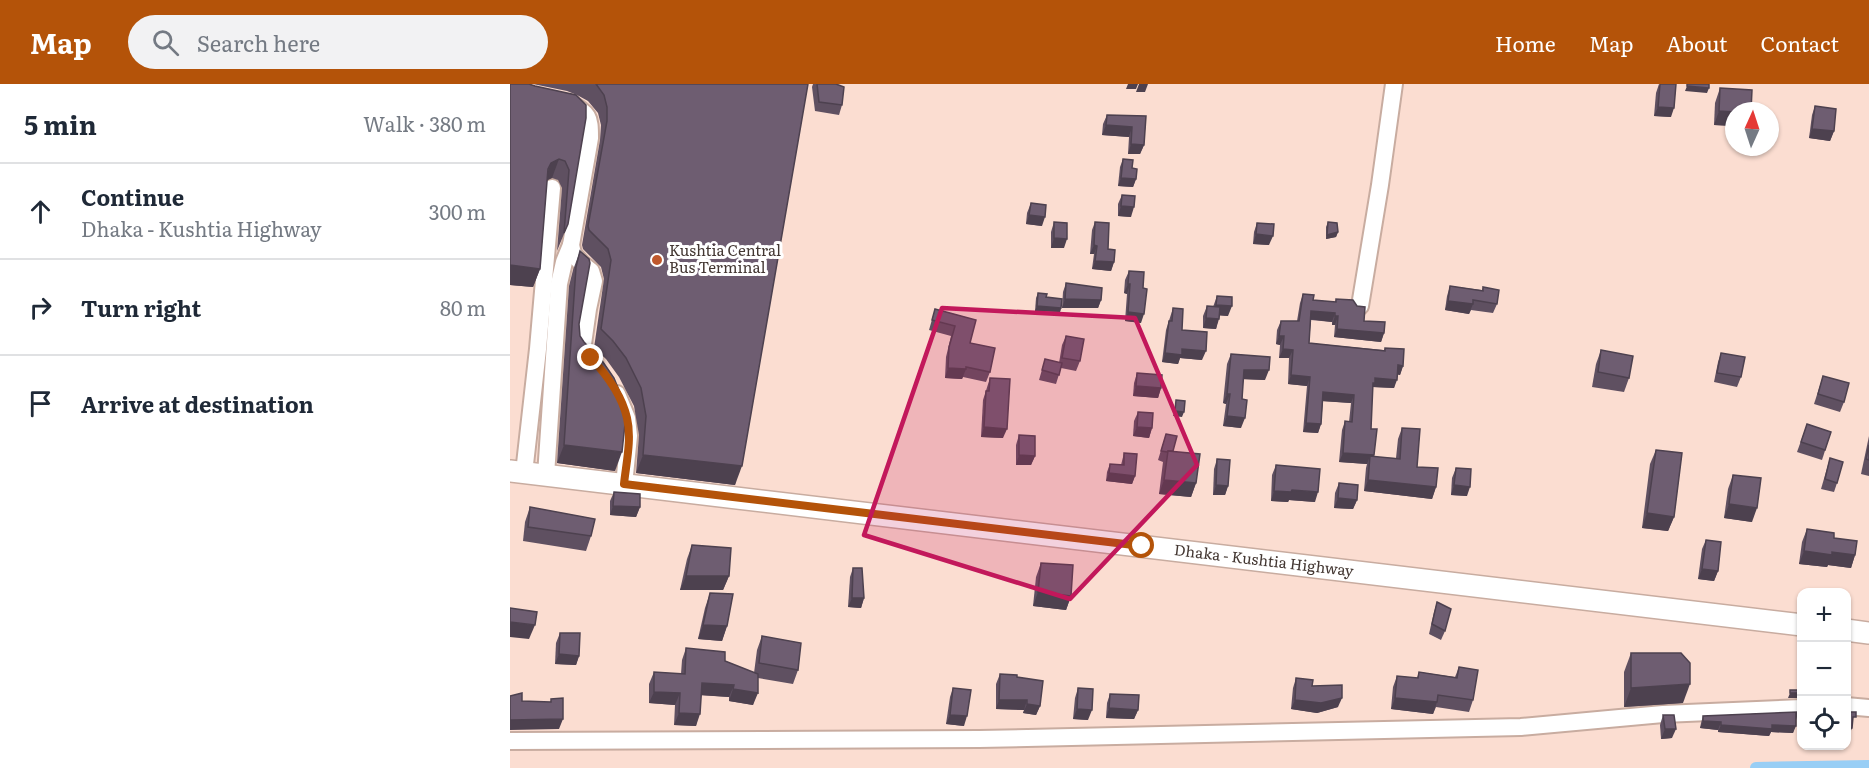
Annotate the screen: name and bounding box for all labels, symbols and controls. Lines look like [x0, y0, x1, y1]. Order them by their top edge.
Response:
search box [128, 15, 548, 69]
text: Map [30, 21, 92, 63]
icon: search [149, 26, 182, 59]
text: Search here [197, 26, 320, 59]
text: Home [1495, 27, 1556, 58]
text: Map [1589, 27, 1633, 58]
text: About [1666, 27, 1728, 58]
text: Contact [1761, 27, 1839, 58]
north arrow [1725, 102, 1779, 156]
text: 5 min [24, 104, 97, 143]
text: Walk · 380 m [363, 108, 486, 138]
text: Continue [81, 180, 184, 213]
icon: ahead [24, 195, 57, 228]
text: 300 m [429, 196, 486, 226]
text: Dhaka - Kushtia Highway [81, 213, 322, 243]
place label: Kushtia Central Bus Terminal [669, 238, 781, 278]
marker: Kushtia Central Bus Terminal [650, 253, 664, 267]
icon: right [24, 291, 57, 324]
text: Turn right [81, 291, 201, 324]
text: 80 m [440, 292, 486, 322]
route end [577, 344, 603, 370]
icon: arrive [24, 387, 57, 420]
text: Arrive at destination [81, 387, 314, 420]
route start [1128, 532, 1154, 558]
street label: Dhaka - Kushtia Highway [1173, 537, 1355, 581]
map controls [1797, 588, 1851, 750]
button: + [1797, 588, 1851, 642]
button: − [1797, 642, 1851, 696]
button: locate [1797, 696, 1851, 750]

